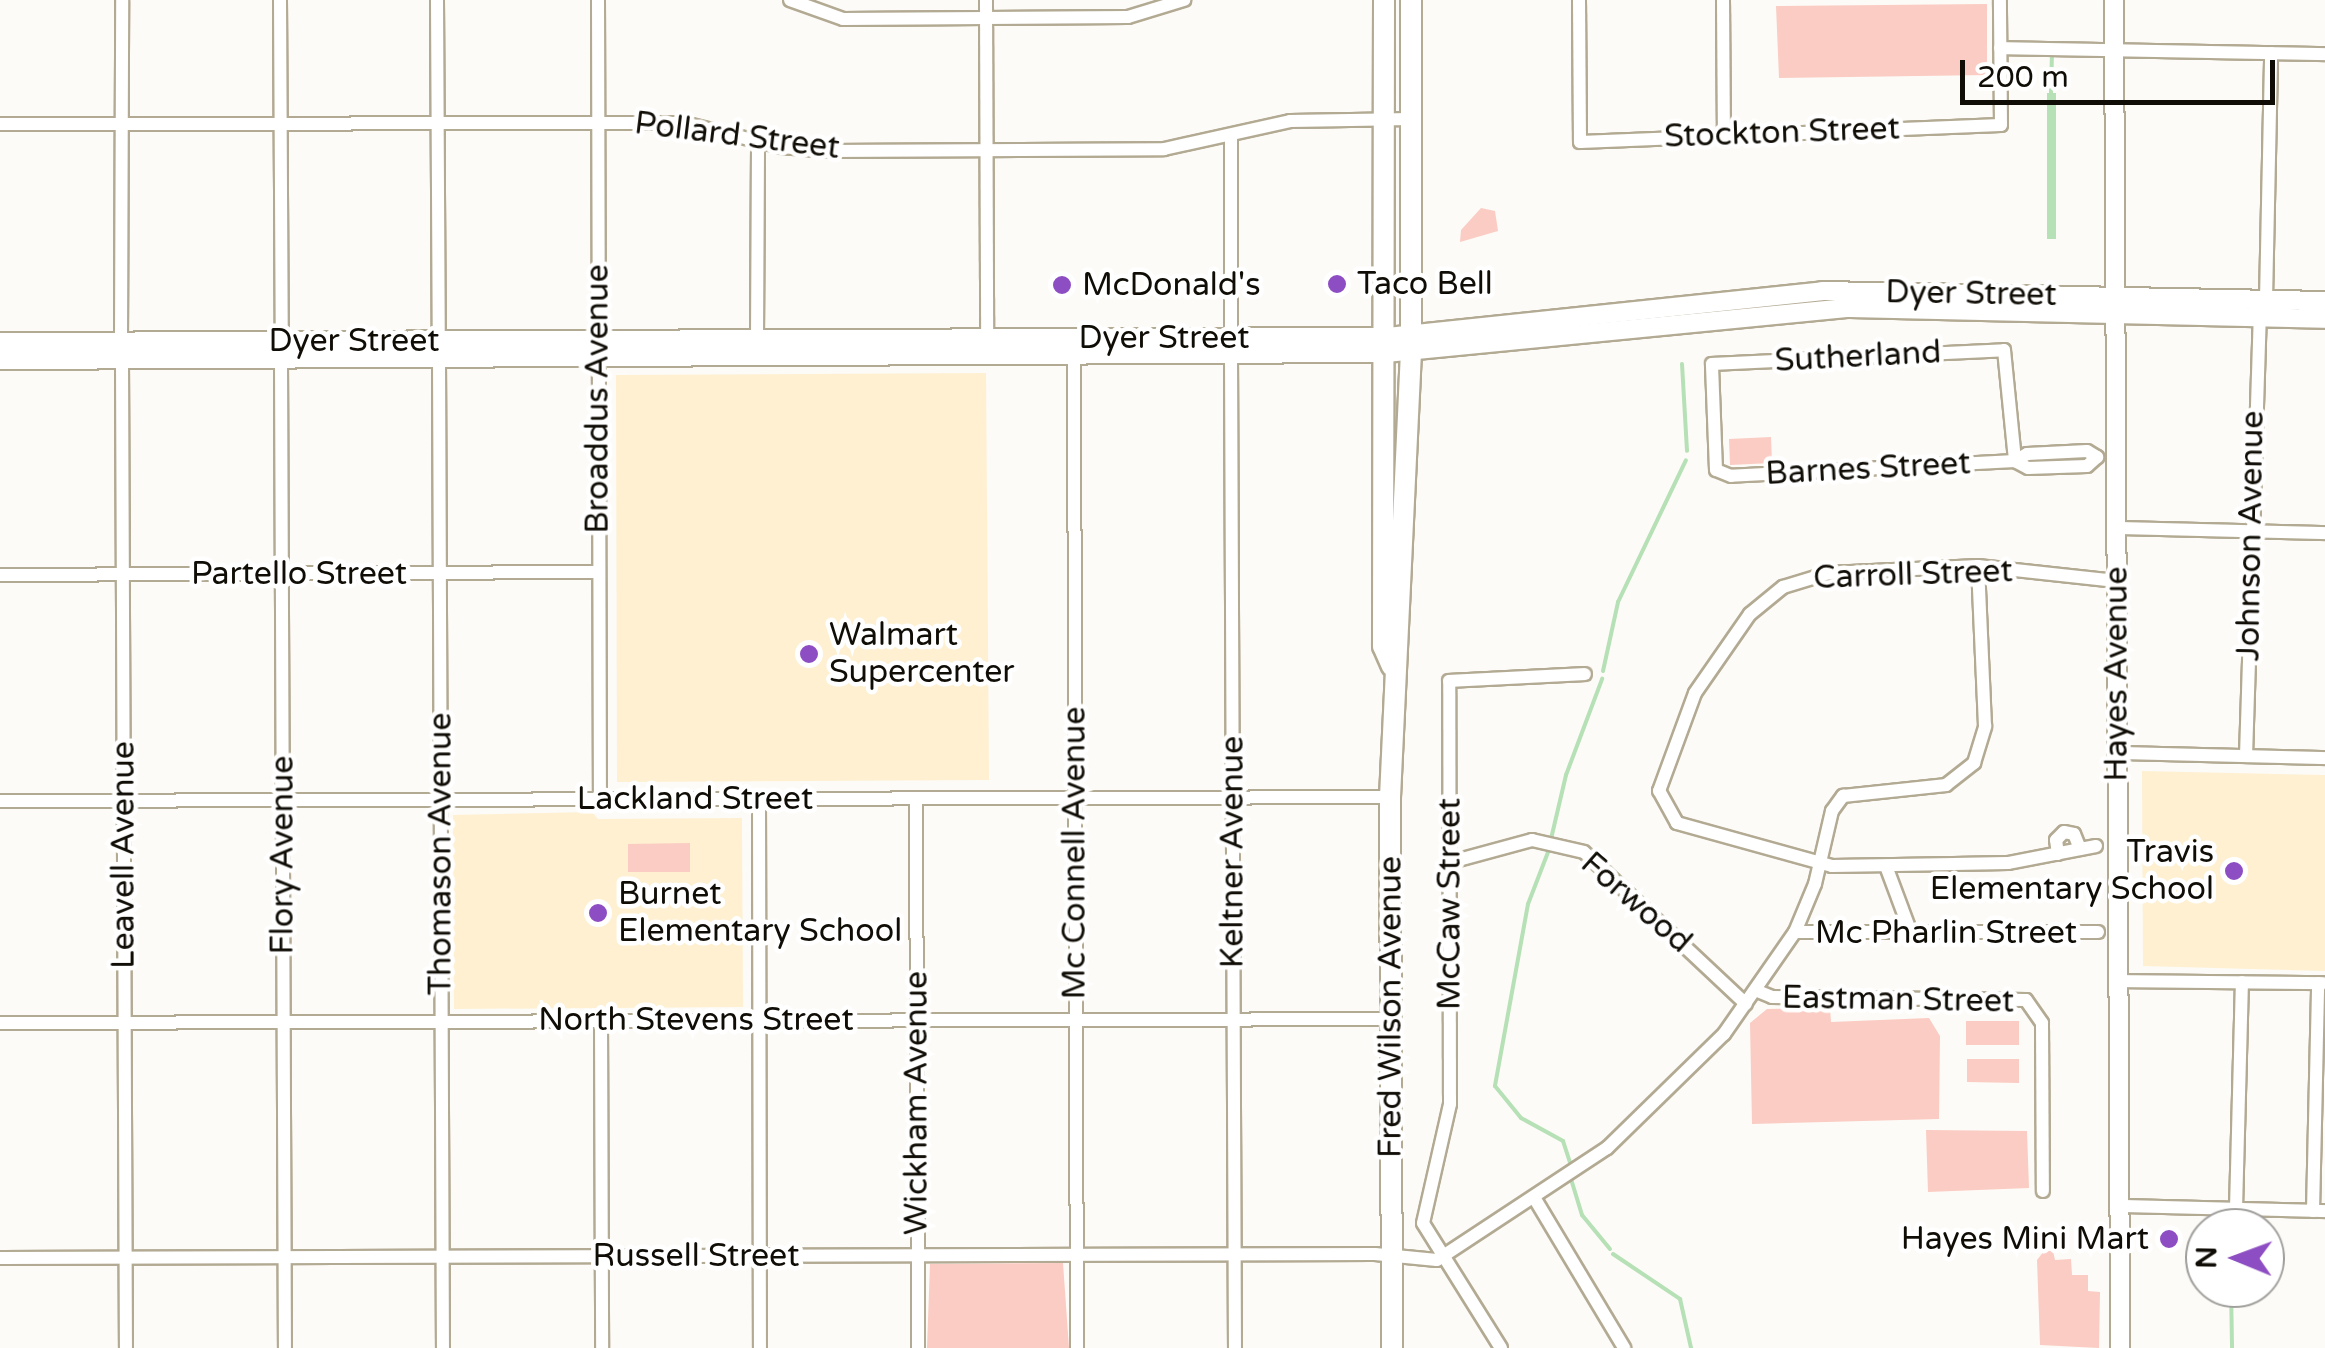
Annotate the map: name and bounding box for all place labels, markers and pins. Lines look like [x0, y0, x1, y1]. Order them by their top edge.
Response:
place label: Taco Bell [1357, 265, 1493, 303]
place label: McDonald's [1082, 266, 1260, 304]
marker: Taco Bell [1326, 273, 1348, 295]
marker: McDonald's [1051, 274, 1073, 296]
place label: Walmart Supercenter [829, 617, 1015, 692]
marker: Walmart Supercenter [798, 643, 820, 665]
place label: Travis Elementary School [1930, 834, 2214, 909]
marker: Travis Elementary School [2223, 860, 2245, 882]
place label: Burnet Elementary School [618, 876, 902, 951]
marker: Burnet Elementary School [587, 902, 609, 924]
place label: Hayes Mini Mart [1901, 1220, 2149, 1258]
marker: Hayes Mini Mart [2158, 1228, 2180, 1250]

